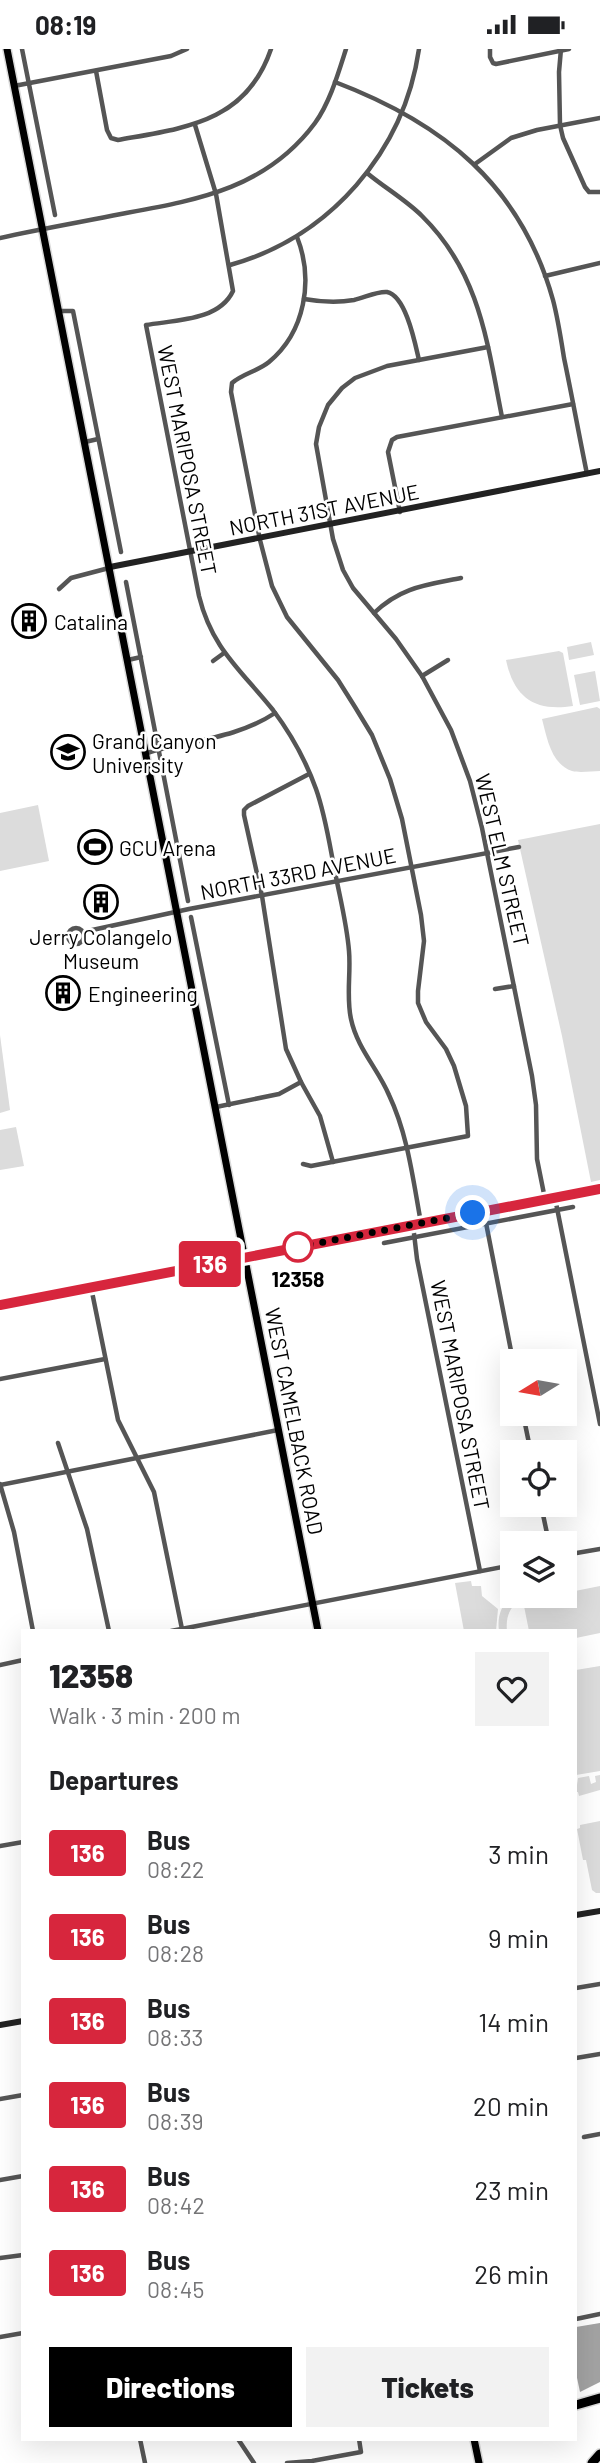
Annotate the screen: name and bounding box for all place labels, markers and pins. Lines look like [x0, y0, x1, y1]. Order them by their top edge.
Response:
building icon: Catalina [10, 602, 48, 640]
place label: Catalina [54, 609, 128, 634]
place label: Grand Canyon University [92, 728, 217, 777]
school or university icon: Grand Canyon University [49, 733, 87, 771]
sports icon: GCU Arena [76, 828, 114, 866]
place label: GCU Arena [119, 835, 216, 860]
building icon: Jerry Colangelo Museum [82, 883, 120, 921]
place label: Jerry Colangelo Museum [30, 924, 172, 973]
building icon: Engineering [44, 974, 82, 1012]
place label: Engineering [88, 981, 198, 1006]
marker: 12358 [283, 1232, 313, 1262]
place label: 12358 [272, 1266, 324, 1291]

